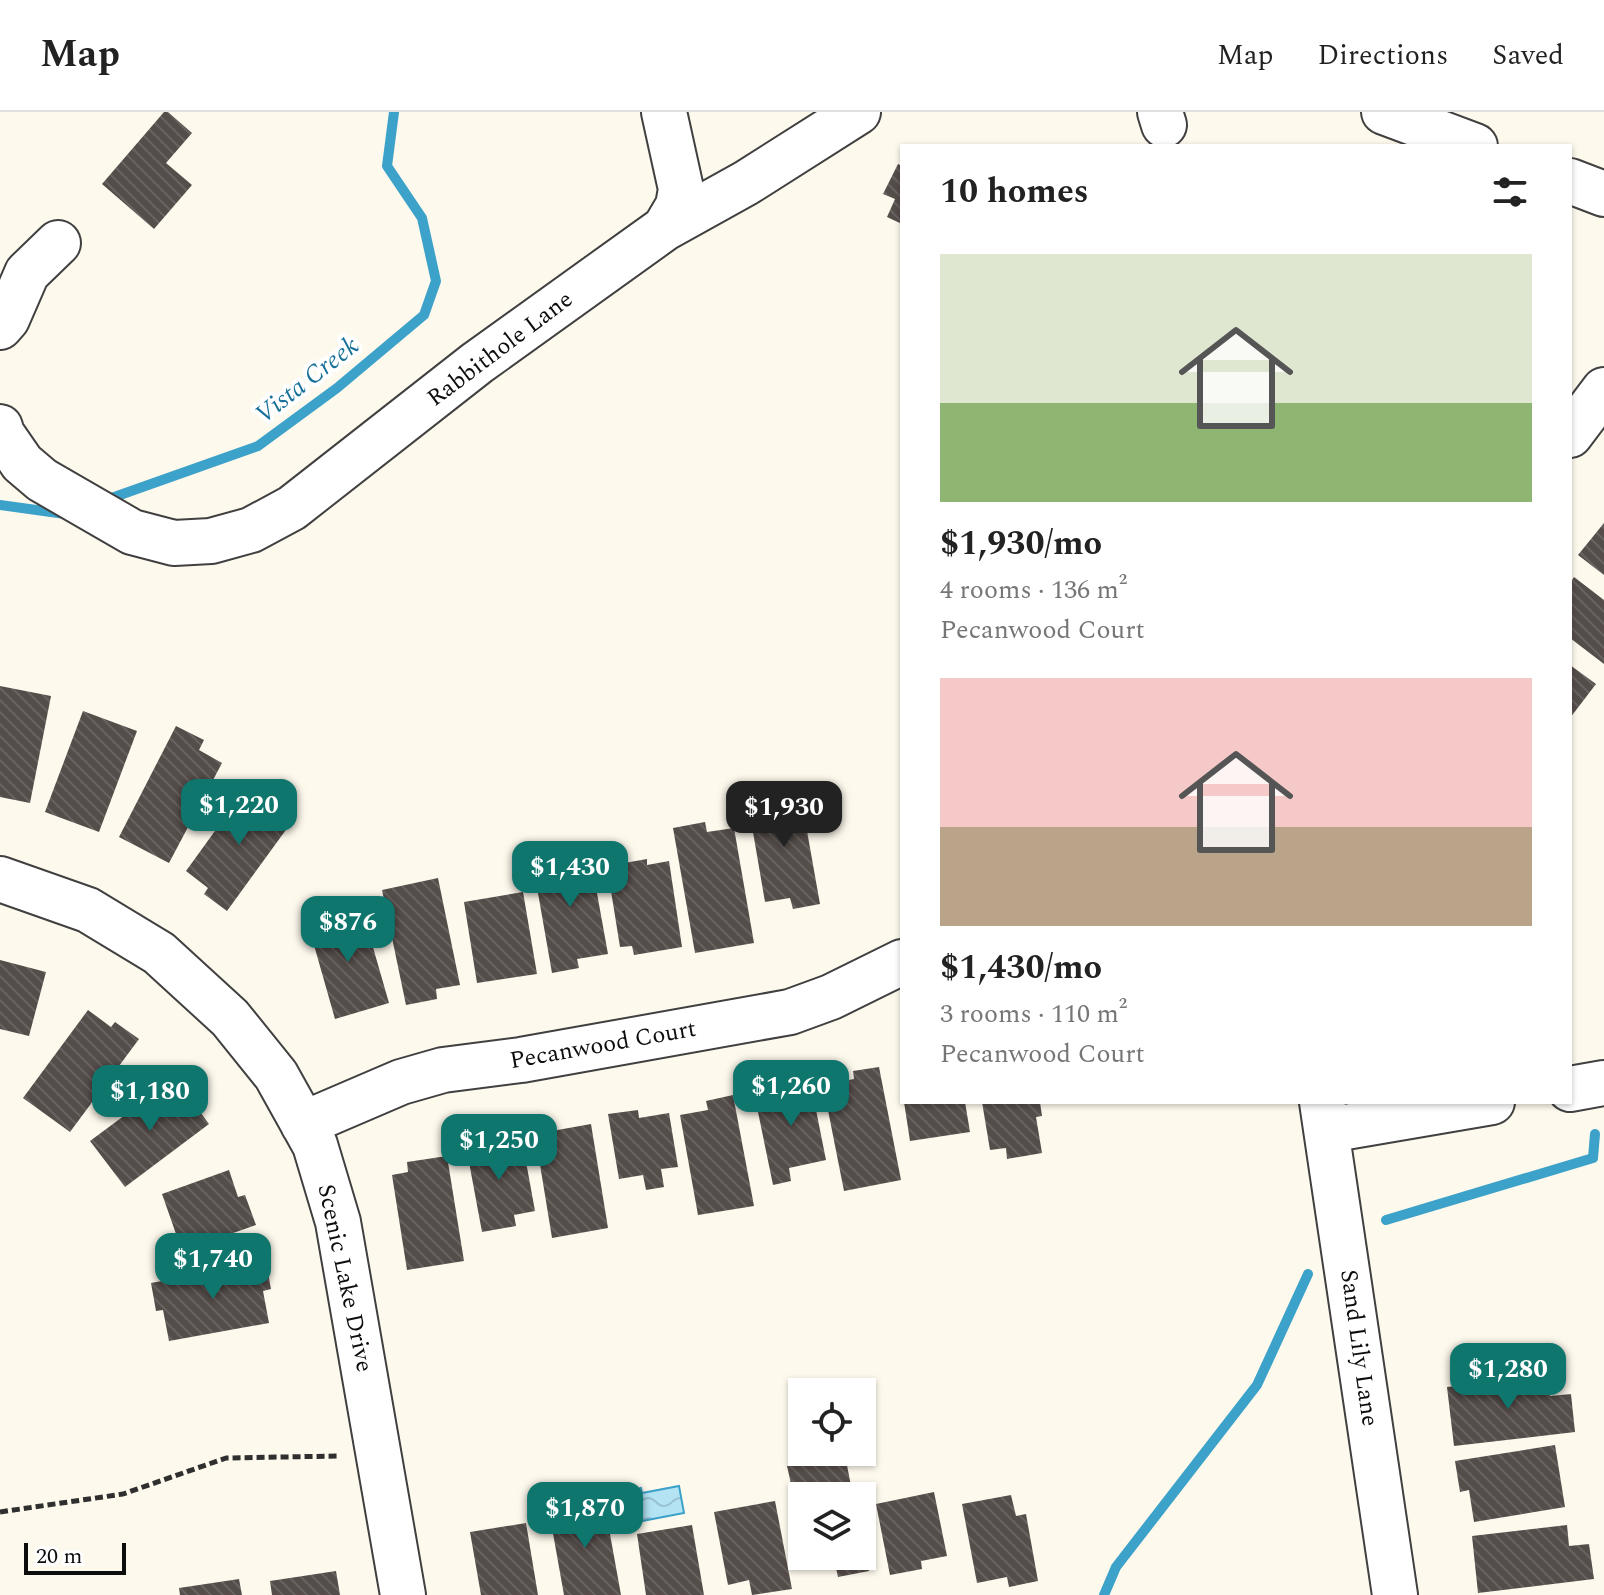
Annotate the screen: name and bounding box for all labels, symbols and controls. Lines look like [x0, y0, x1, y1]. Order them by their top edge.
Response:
text: Map [40, 26, 120, 84]
text: Map [1217, 34, 1274, 77]
text: Directions [1318, 34, 1448, 77]
text: Saved [1492, 34, 1564, 77]
text: 10 homes [940, 166, 1089, 218]
icon: filters [1488, 170, 1532, 214]
street label: Rabbithole Lane [419, 282, 581, 416]
icon: home [1164, 306, 1308, 450]
water label: Vista Creek [246, 326, 368, 434]
text: $1,930/mo [940, 518, 1102, 570]
text: 4 rooms · 136 m² [940, 570, 1127, 610]
text: Pecanwood Court [940, 610, 1145, 650]
icon: home [1164, 730, 1308, 874]
pin: $1,220 [174, 779, 304, 847]
pin: $1,930 [719, 781, 849, 849]
text: $1,220 [199, 785, 279, 825]
text: $1,930 [744, 787, 824, 827]
pin: $1,430 [505, 841, 635, 909]
text: $1,430 [530, 847, 610, 887]
pin: $876 [301, 896, 395, 964]
text: $876 [319, 902, 377, 942]
text: $1,430/mo [940, 942, 1102, 994]
text: 3 rooms · 110 m² [940, 994, 1127, 1034]
street label: Pecanwood Court [507, 1011, 699, 1079]
text: Pecanwood Court [940, 1034, 1145, 1074]
pin: $1,260 [726, 1060, 856, 1128]
pin: $1,180 [85, 1065, 215, 1133]
text: $1,260 [751, 1066, 831, 1106]
text: $1,180 [110, 1071, 190, 1111]
pin: $1,250 [434, 1114, 564, 1182]
text: $1,250 [459, 1120, 539, 1160]
street label: Scenic Lake Drive [308, 1181, 382, 1375]
pin: $1,740 [148, 1233, 278, 1301]
text: $1,740 [173, 1239, 253, 1279]
street label: Sand Lily Lane [1330, 1267, 1388, 1429]
pin: $1,280 [1443, 1343, 1573, 1411]
text: $1,280 [1468, 1349, 1548, 1389]
map controls [788, 1378, 876, 1570]
button: locate [788, 1378, 876, 1466]
pin: $1,870 [520, 1482, 650, 1550]
button: layers [788, 1482, 876, 1570]
text: $1,870 [545, 1488, 625, 1528]
scale bar [24, 1539, 126, 1575]
text: 20 m [36, 1540, 82, 1573]

